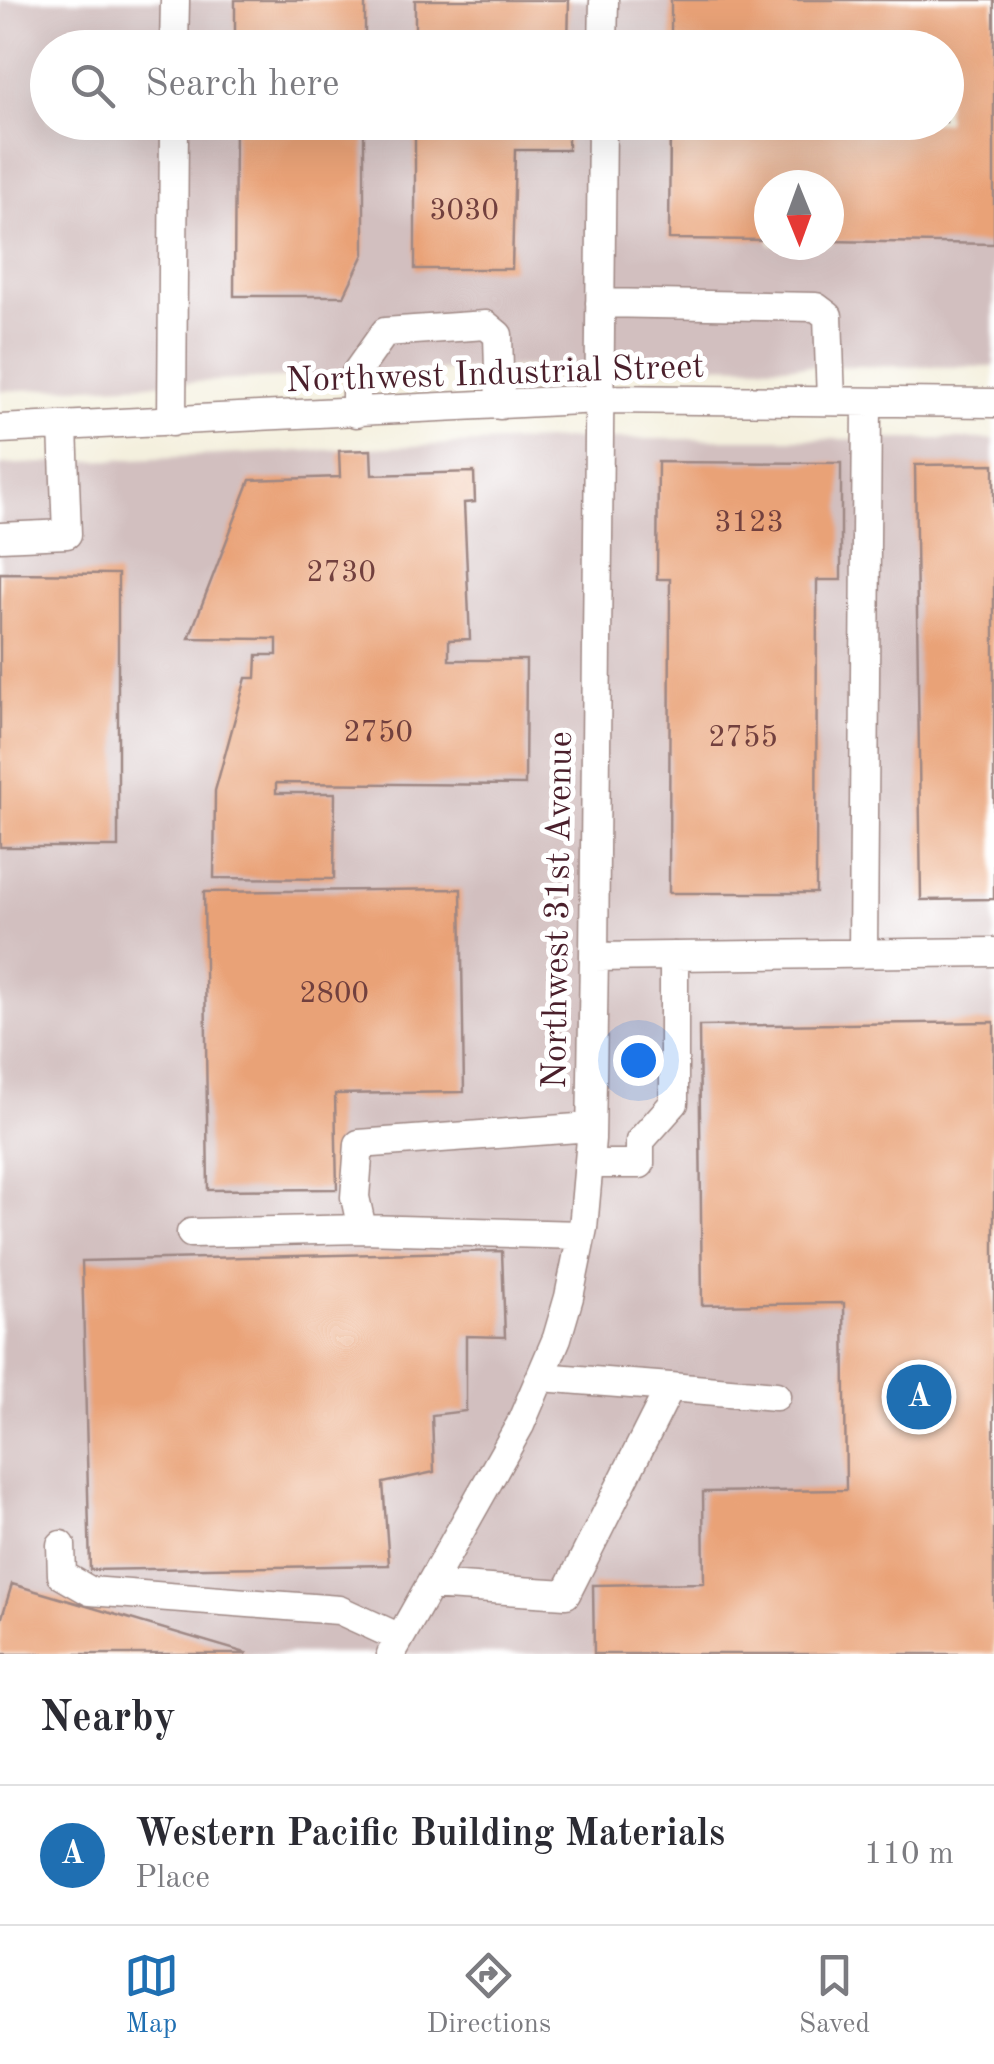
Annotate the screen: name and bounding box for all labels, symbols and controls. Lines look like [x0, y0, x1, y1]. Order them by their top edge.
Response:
search box [30, 30, 964, 140]
icon: search [65, 58, 120, 113]
text: Search here [145, 66, 340, 104]
north arrow [754, 170, 844, 260]
house number: 3030 [429, 196, 499, 226]
street label: Northwest Industrial Street [285, 350, 705, 399]
house number: 3123 [714, 508, 784, 538]
house number: 2730 [306, 558, 376, 588]
house number: 2750 [343, 718, 413, 748]
house number: 2755 [708, 723, 778, 753]
street label: Northwest 31st Avenue [538, 731, 579, 1089]
house number: 2800 [299, 979, 369, 1009]
your location [613, 1035, 664, 1086]
pin: A [886, 1360, 952, 1434]
text: Nearby [40, 1698, 176, 1740]
text: Western Pacific Building Materials [135, 1816, 725, 1854]
text: A [60, 1839, 85, 1871]
text: 110 m [864, 1839, 954, 1871]
text: Place [135, 1863, 210, 1895]
tab: Map [124, 1948, 179, 2043]
tab: Directions [427, 1948, 551, 2043]
tab: Saved [799, 1948, 870, 2043]

